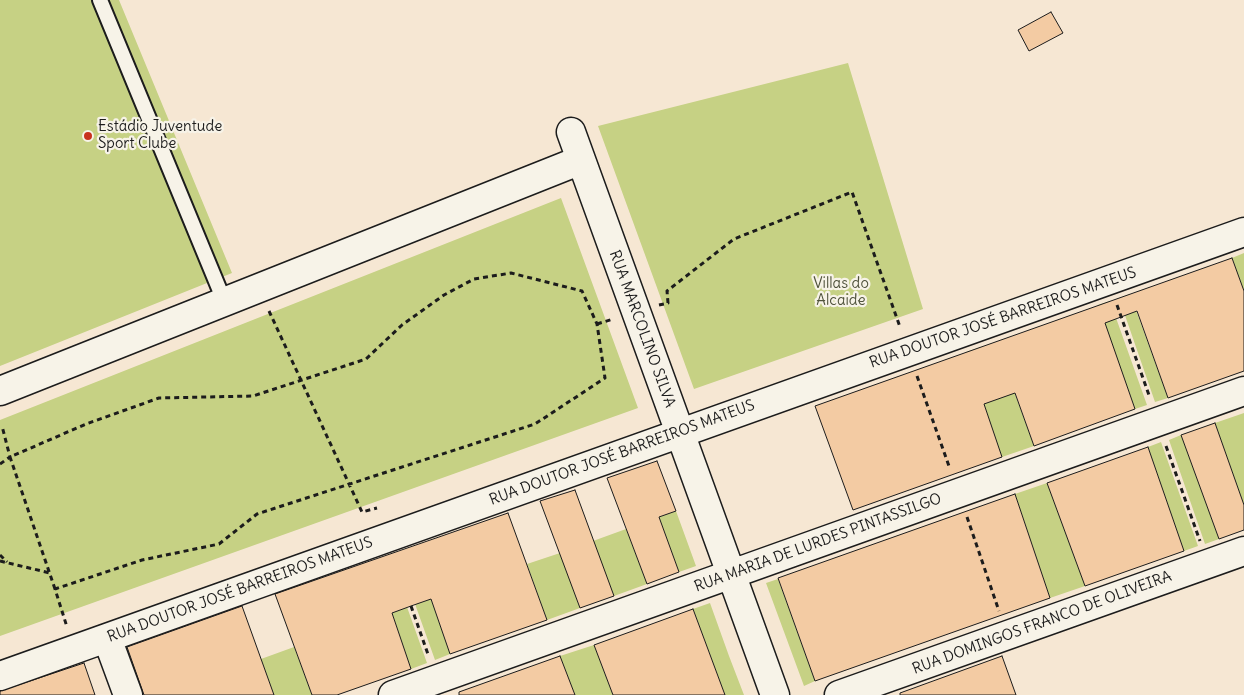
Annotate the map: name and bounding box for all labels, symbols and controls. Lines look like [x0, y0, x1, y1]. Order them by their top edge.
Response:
place label: Estádio Juventude Sport Clube [98, 118, 222, 153]
marker: Estádio Juventude Sport Clube [82, 130, 94, 142]
street label: RUA MARCOLINO SILVA [605, 248, 679, 410]
street label: RUA DOUTOR JOSÉ BARREIROS MATEUS [867, 264, 1139, 372]
park label: Villas do Alcaide [813, 275, 869, 310]
street label: RUA DOUTOR JOSÉ BARREIROS MATEUS [487, 396, 757, 510]
street label: RUA MARIA DE LURDES PINTASSILGO [692, 490, 944, 596]
street label: RUA DOUTOR JOSÉ BARREIROS MATEUS [105, 533, 375, 647]
street label: RUA DOMINGOS FRANCO DE OLIVEIRA [910, 568, 1174, 678]

